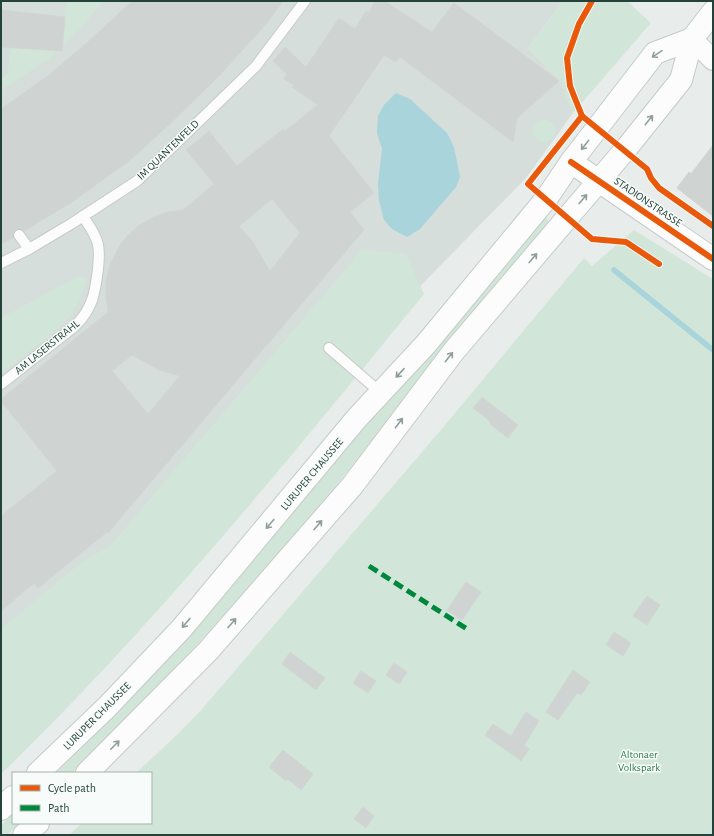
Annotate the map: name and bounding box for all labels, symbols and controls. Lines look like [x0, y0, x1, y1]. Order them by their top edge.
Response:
one-way arrow [651, 50, 662, 58]
one-way arrow [645, 114, 653, 125]
street label: IM QUANTENFELD [135, 118, 201, 182]
one-way arrow [580, 140, 589, 151]
street label: STADIONSTRASSE [612, 175, 684, 229]
one-way arrow [578, 194, 587, 204]
one-way arrow [529, 252, 538, 263]
street label: AM LASERSTRAHL [13, 317, 82, 376]
one-way arrow [445, 351, 453, 362]
one-way arrow [395, 368, 405, 378]
one-way arrow [394, 418, 403, 429]
street label: LURUPER CHAUSSEE [279, 435, 346, 512]
one-way arrow [265, 519, 274, 529]
one-way arrow [313, 520, 322, 530]
one-way arrow [181, 618, 190, 629]
one-way arrow [228, 618, 237, 628]
street label: LURUPER CHAUSSEE [61, 680, 133, 752]
one-way arrow [110, 740, 120, 750]
park label: Altonaer Volkspark [618, 749, 660, 773]
legend [12, 772, 152, 824]
text: Cycle path [48, 782, 96, 795]
text: Path [48, 802, 70, 814]

